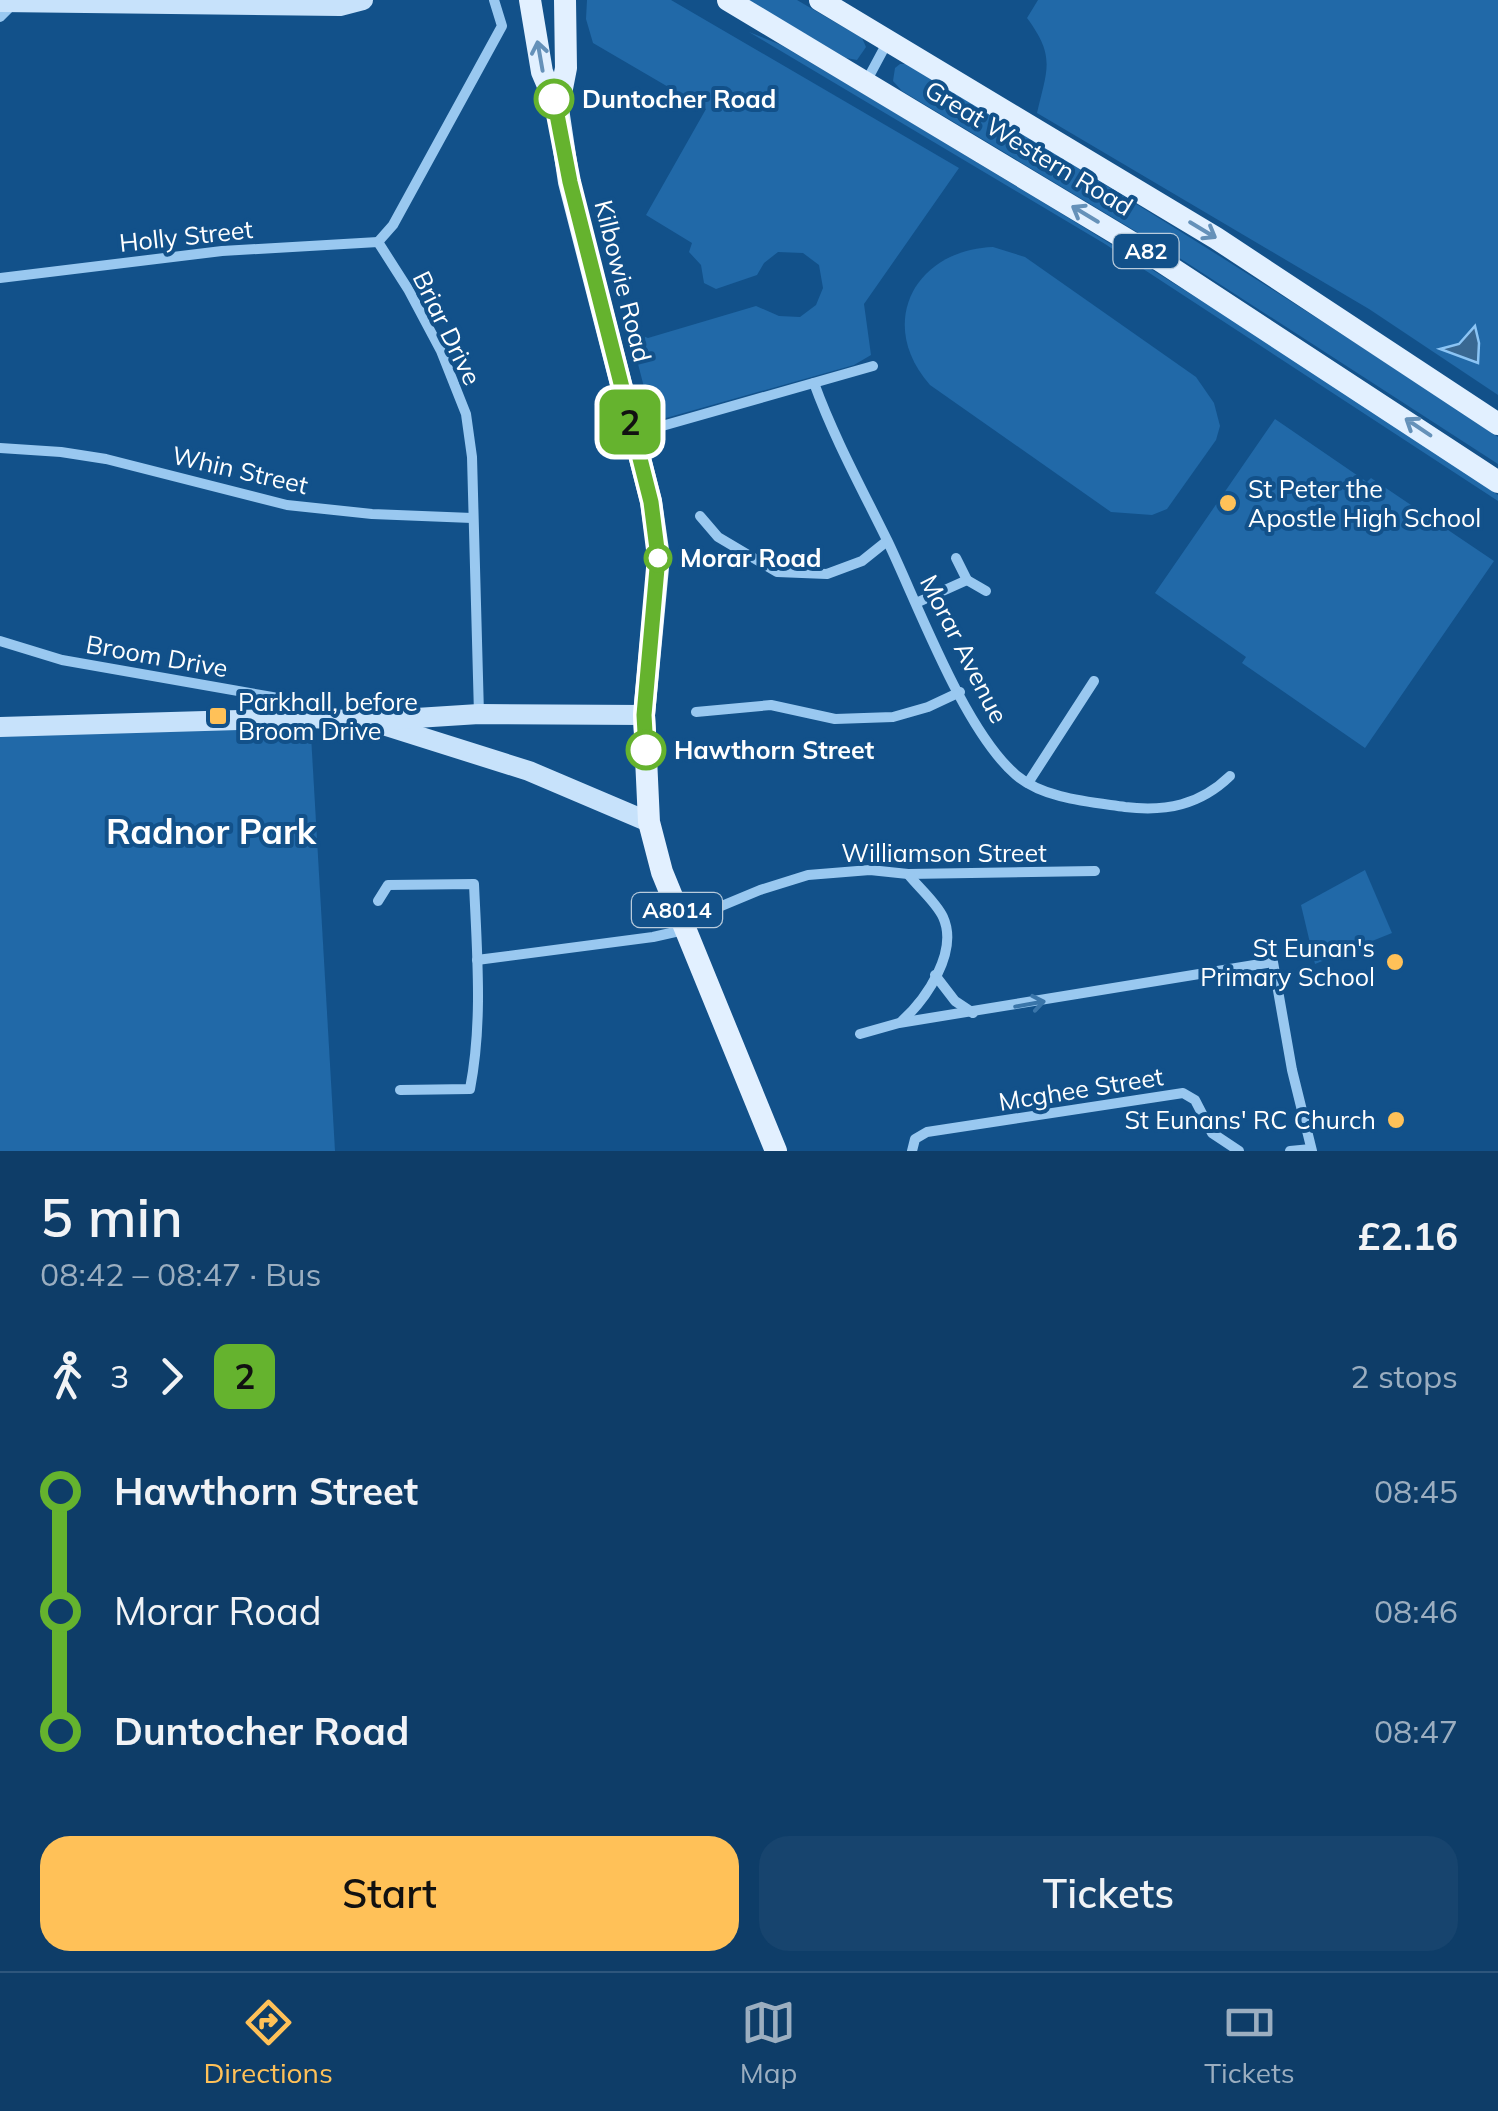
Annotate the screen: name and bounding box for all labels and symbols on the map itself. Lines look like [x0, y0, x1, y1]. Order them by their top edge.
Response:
one-way arrow [530, 40, 549, 73]
street label: Great Western Road [920, 73, 1139, 222]
marker: Duntocher Road [535, 80, 573, 118]
place label: Duntocher Road [582, 83, 776, 114]
street label: Kilbowie Road [588, 197, 659, 365]
one-way arrow [1071, 204, 1100, 224]
street label: Holly Street [118, 213, 255, 258]
one-way arrow [1188, 220, 1217, 240]
road number: A82 [1114, 234, 1178, 268]
street label: Briar Drive [407, 266, 488, 390]
line badge: 2 [598, 390, 662, 454]
one-way arrow [1404, 417, 1432, 438]
street label: Whin Street [169, 439, 311, 500]
place label: St Peter the Apostle High School [1248, 473, 1481, 533]
marker: St Peter the Apostle High School [1217, 492, 1239, 514]
place label: Morar Road [680, 542, 821, 573]
marker: Morar Road [645, 545, 671, 571]
street label: Morar Avenue [914, 569, 1015, 728]
street label: Broom Drive [84, 628, 230, 683]
place label: Parkhall, before Broom Drive [238, 686, 418, 746]
marker: Parkhall, before Broom Drive [207, 705, 229, 727]
marker: Hawthorn Street [627, 731, 665, 769]
place label: Hawthorn Street [674, 734, 875, 765]
district label: Radnor Park [106, 809, 317, 853]
street label: Williamson Street [841, 837, 1047, 868]
road number: A8014 [632, 893, 722, 927]
place label: St Eunan's Primary School [1200, 932, 1375, 992]
marker: St Eunan's Primary School [1384, 951, 1406, 973]
one-way arrow [1014, 994, 1046, 1013]
street label: Mcghee Street [996, 1060, 1166, 1117]
place label: St Eunans' RC Church [1124, 1104, 1376, 1135]
marker: St Eunans' RC Church [1385, 1109, 1407, 1131]

